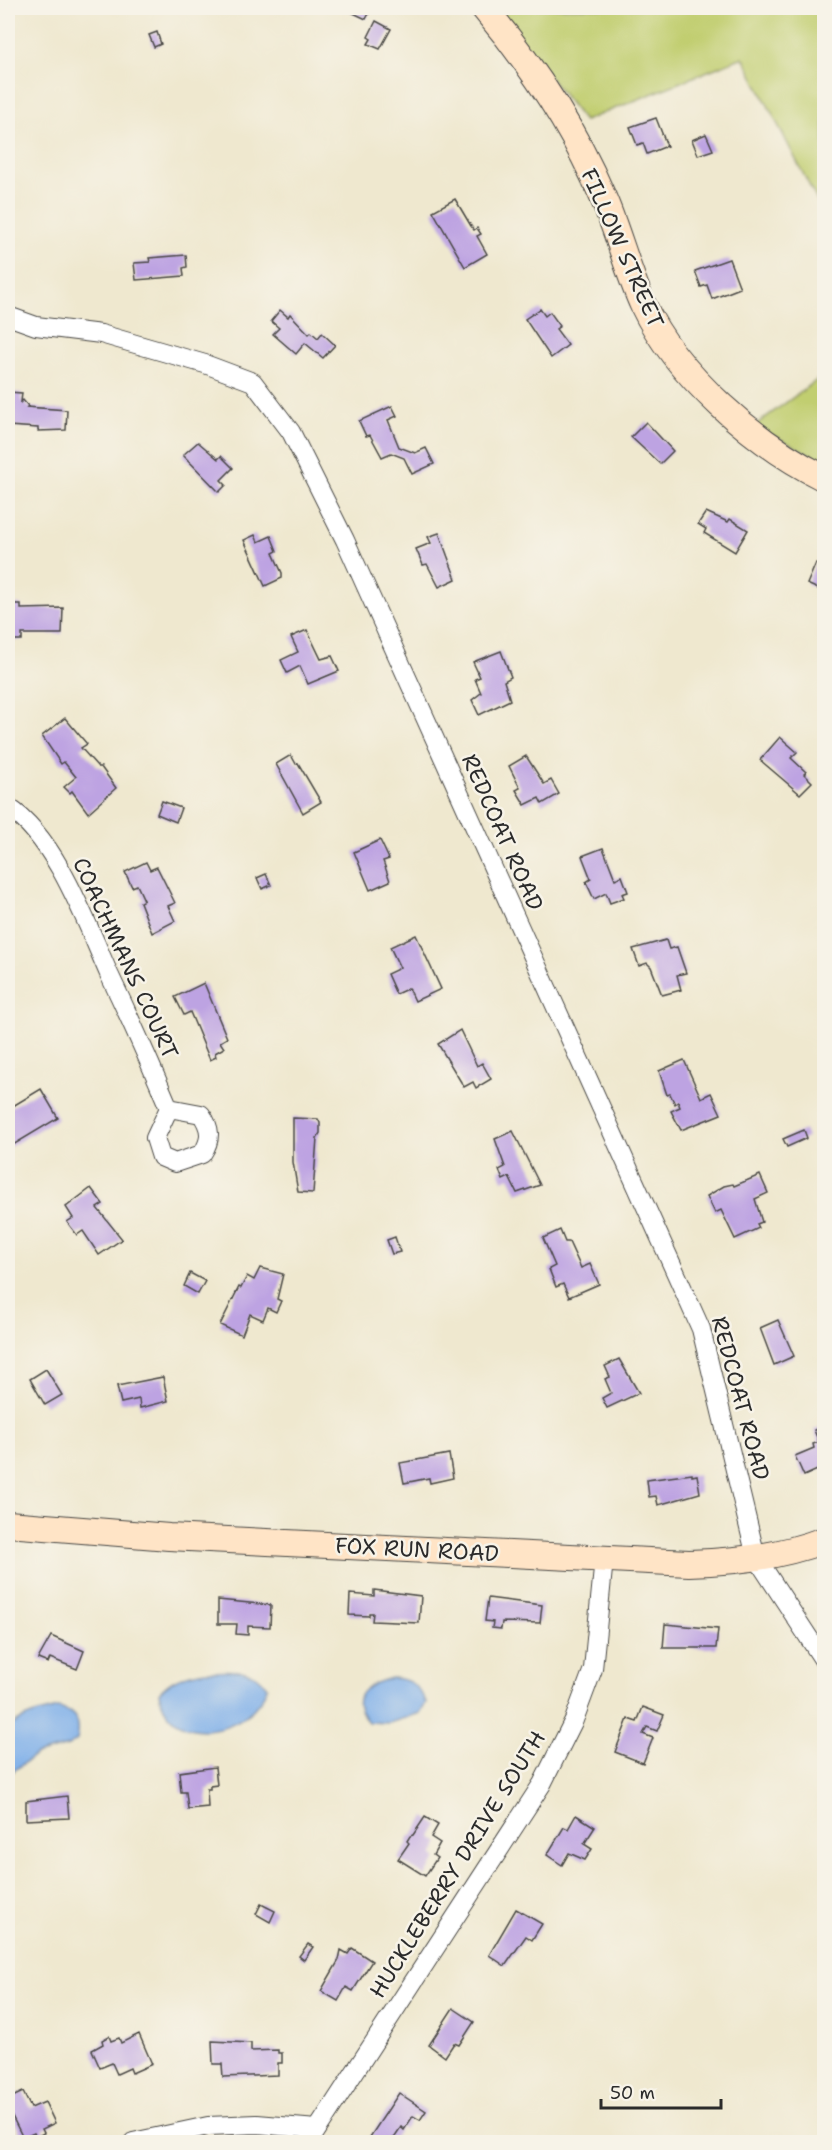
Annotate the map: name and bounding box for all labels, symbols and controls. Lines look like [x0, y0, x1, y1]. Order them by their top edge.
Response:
street label: FILLOW STREET [574, 164, 671, 333]
street label: REDCOAT ROAD [455, 749, 550, 915]
street label: COACHMANS COURT [66, 853, 185, 1064]
street label: REDCOAT ROAD [705, 1313, 776, 1483]
street label: FOX RUN ROAD [334, 1531, 500, 1568]
street label: HUCKLEBERRY DRIVE SOUTH [363, 1725, 552, 2003]
scale bar [601, 2072, 721, 2110]
text: 50 m [610, 2081, 655, 2105]

